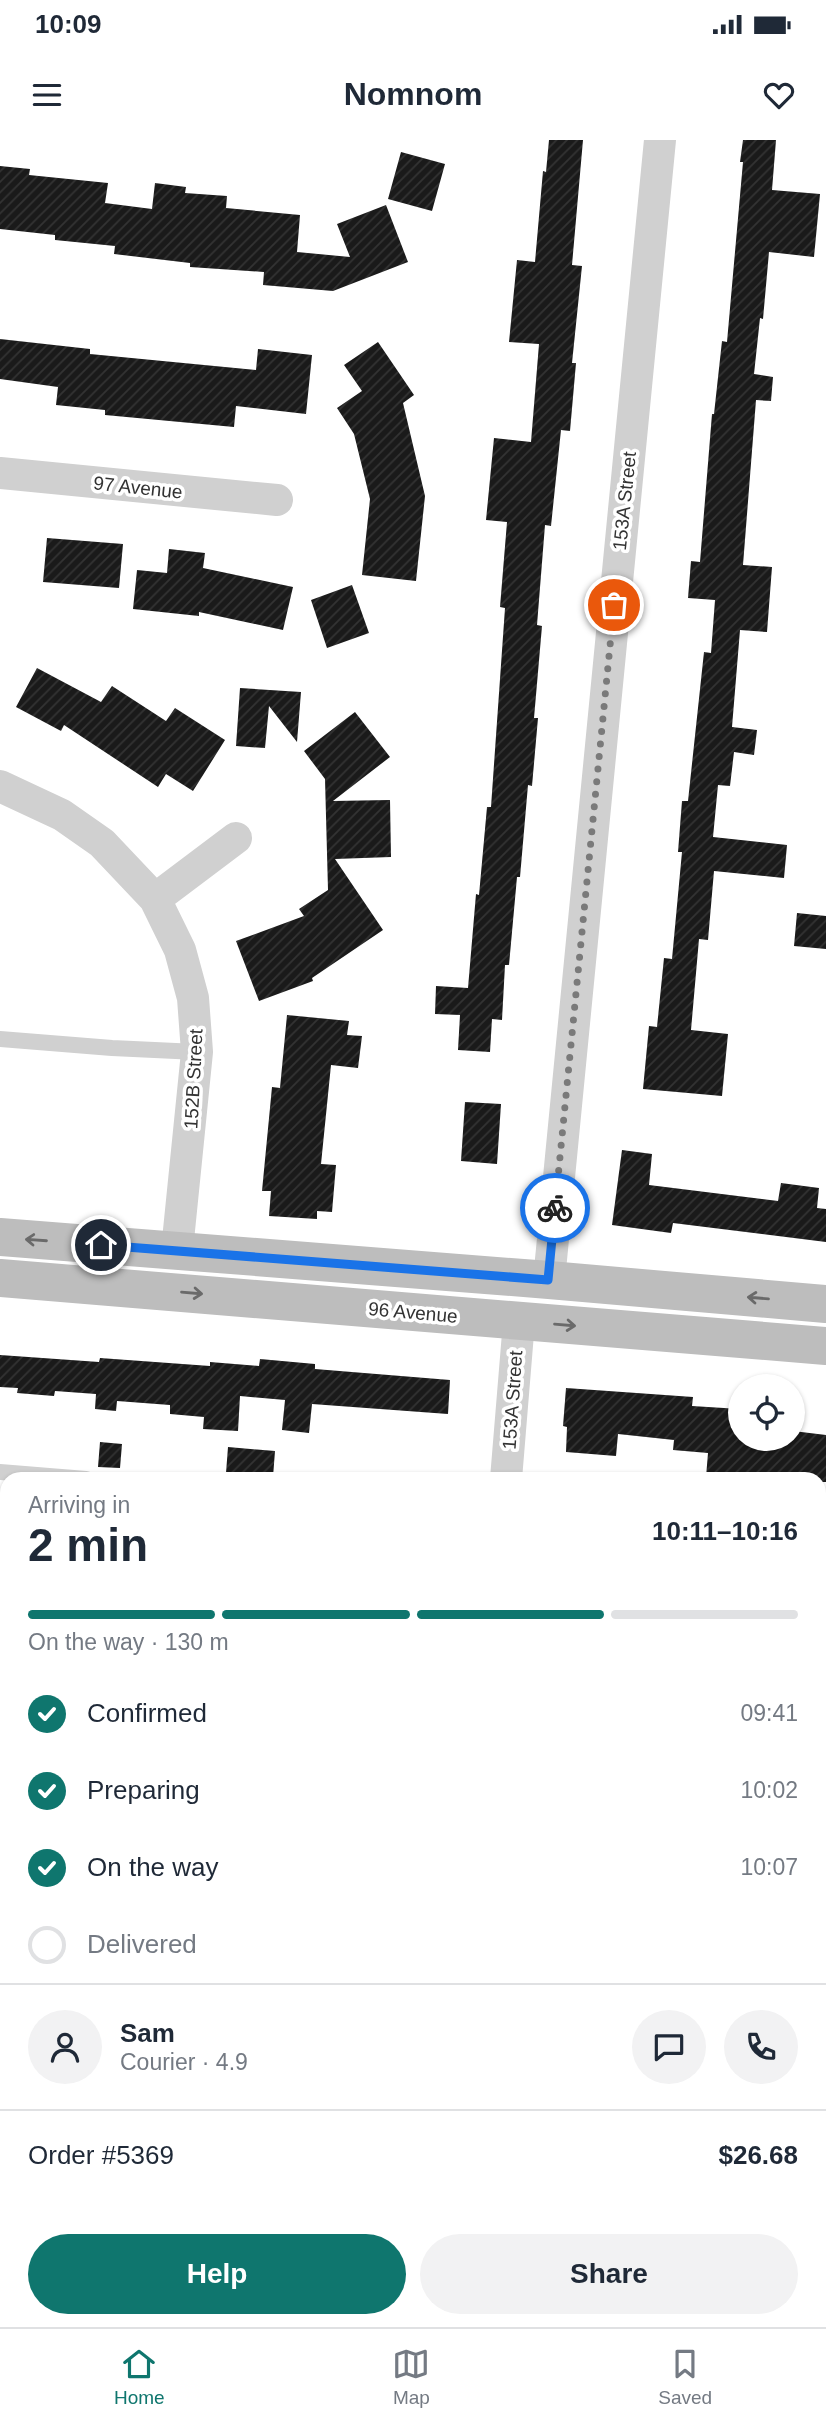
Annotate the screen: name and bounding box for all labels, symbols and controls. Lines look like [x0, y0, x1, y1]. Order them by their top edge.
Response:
text: 10:09 [35, 9, 102, 39]
icon: menu [28, 76, 66, 114]
text: Nomnom [344, 76, 482, 112]
icon: heart [760, 76, 798, 114]
street label: 153A Street [609, 450, 640, 552]
street label: 97 Avenue [92, 472, 184, 503]
pin [584, 575, 644, 635]
icon: bag [595, 586, 633, 624]
street label: 152B Street [180, 1028, 207, 1130]
courier [520, 1173, 590, 1243]
icon: bike [536, 1189, 574, 1227]
pin [71, 1215, 131, 1275]
icon: home [82, 1226, 120, 1264]
one-way arrow [25, 1233, 48, 1246]
one-way arrow [180, 1287, 203, 1300]
one-way arrow [747, 1291, 770, 1304]
street label: 96 Avenue [367, 1298, 458, 1327]
one-way arrow [553, 1319, 576, 1332]
street label: 153A Street [499, 1349, 526, 1450]
map controls [728, 1374, 805, 1451]
button: locate [728, 1374, 805, 1451]
text: Arriving in [28, 1492, 130, 1518]
text: 10:11–10:16 [652, 1516, 798, 1546]
text: 2 min [28, 1519, 148, 1571]
text: On the way · 130 m [28, 1629, 229, 1655]
icon: check [28, 1695, 66, 1733]
text: Confirmed [87, 1698, 207, 1728]
text: 09:41 [740, 1700, 798, 1726]
icon: check [28, 1772, 66, 1810]
text: Preparing [87, 1775, 200, 1805]
text: 10:02 [740, 1777, 798, 1803]
icon: check [28, 1849, 66, 1887]
text: On the way [87, 1852, 219, 1882]
text: 10:07 [740, 1854, 798, 1880]
text: Delivered [87, 1929, 197, 1959]
button: person [28, 2010, 102, 2084]
button: chat [632, 2010, 706, 2084]
button: phone [724, 2010, 798, 2084]
text: Sam [120, 2018, 175, 2048]
text: Courier · 4.9 [120, 2049, 248, 2075]
text: Order #5369 [28, 2140, 174, 2170]
text: $26.68 [718, 2140, 798, 2170]
button: Help [28, 2234, 406, 2314]
button: Share [420, 2234, 798, 2314]
tab: Home [114, 2345, 165, 2409]
tab: Map [392, 2345, 430, 2409]
tab: Saved [658, 2345, 712, 2409]

